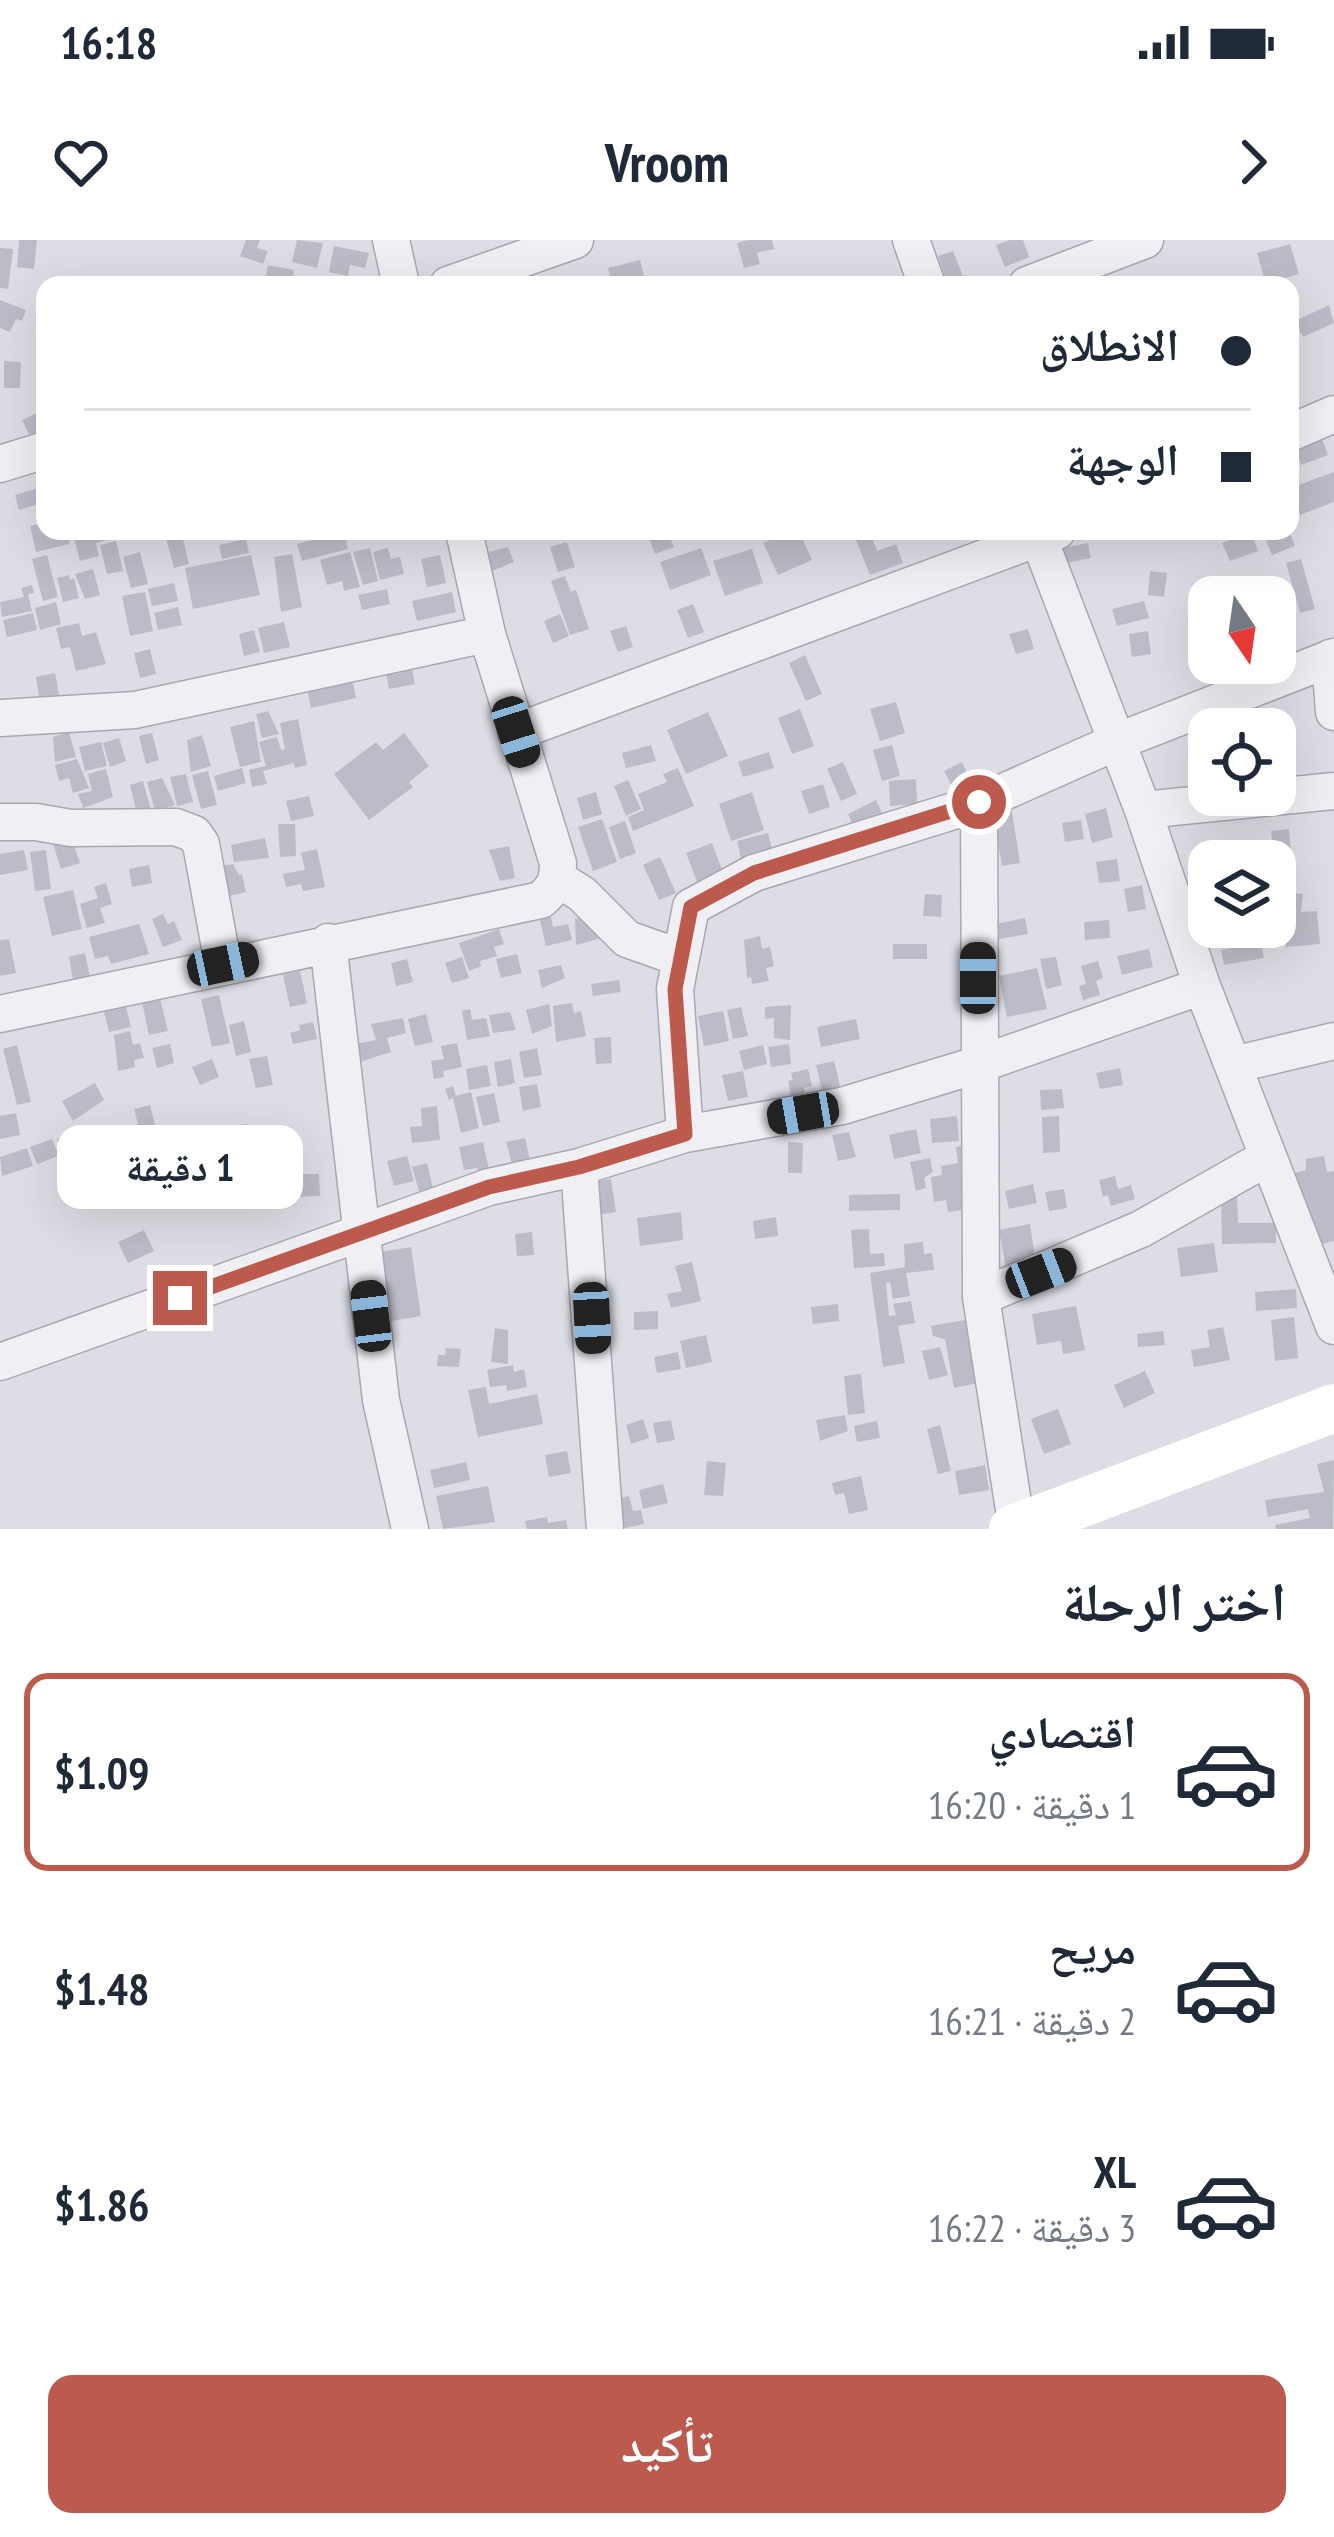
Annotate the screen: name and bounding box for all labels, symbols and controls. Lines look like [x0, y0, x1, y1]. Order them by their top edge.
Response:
text: 16:18 [60, 13, 157, 71]
text: Vroom [605, 127, 729, 197]
icon: heart [48, 129, 114, 195]
icon: forward [1220, 129, 1286, 195]
text: الانطلاق [1040, 315, 1179, 373]
text: الوجهة [1066, 430, 1179, 488]
north arrow [1188, 576, 1296, 684]
map controls [1188, 576, 1296, 948]
car [488, 692, 544, 772]
button: locate [1188, 708, 1296, 816]
route start [952, 775, 1006, 829]
button: layers [1188, 840, 1296, 948]
car [184, 939, 262, 989]
car [960, 942, 996, 1014]
car [764, 1089, 842, 1137]
callout: 1 دقيقة [57, 1124, 303, 1208]
text: 1 دقيقة [126, 1141, 234, 1192]
car [1001, 1243, 1081, 1303]
route end [153, 1271, 207, 1325]
car [349, 1278, 393, 1354]
car [572, 1281, 612, 1355]
text: اختر الرحلة [1062, 1566, 1286, 1636]
text: اقتصادي [989, 1702, 1136, 1760]
icon: car [1172, 1718, 1280, 1826]
text: $1.09 [54, 1743, 150, 1801]
text: 1 دقيقة · 16:20 [928, 1779, 1136, 1830]
text: مريح [1049, 1918, 1136, 1976]
icon: car [1172, 1934, 1280, 2042]
text: $1.48 [54, 1959, 150, 2017]
text: 2 دقيقة · 16:21 [928, 1995, 1136, 2046]
text: XL [1093, 2142, 1136, 2200]
icon: car [1172, 2150, 1280, 2258]
text: $1.86 [54, 2175, 150, 2233]
text: 3 دقيقة · 16:22 [928, 2202, 1136, 2253]
button: تأكيد [48, 2375, 1286, 2513]

